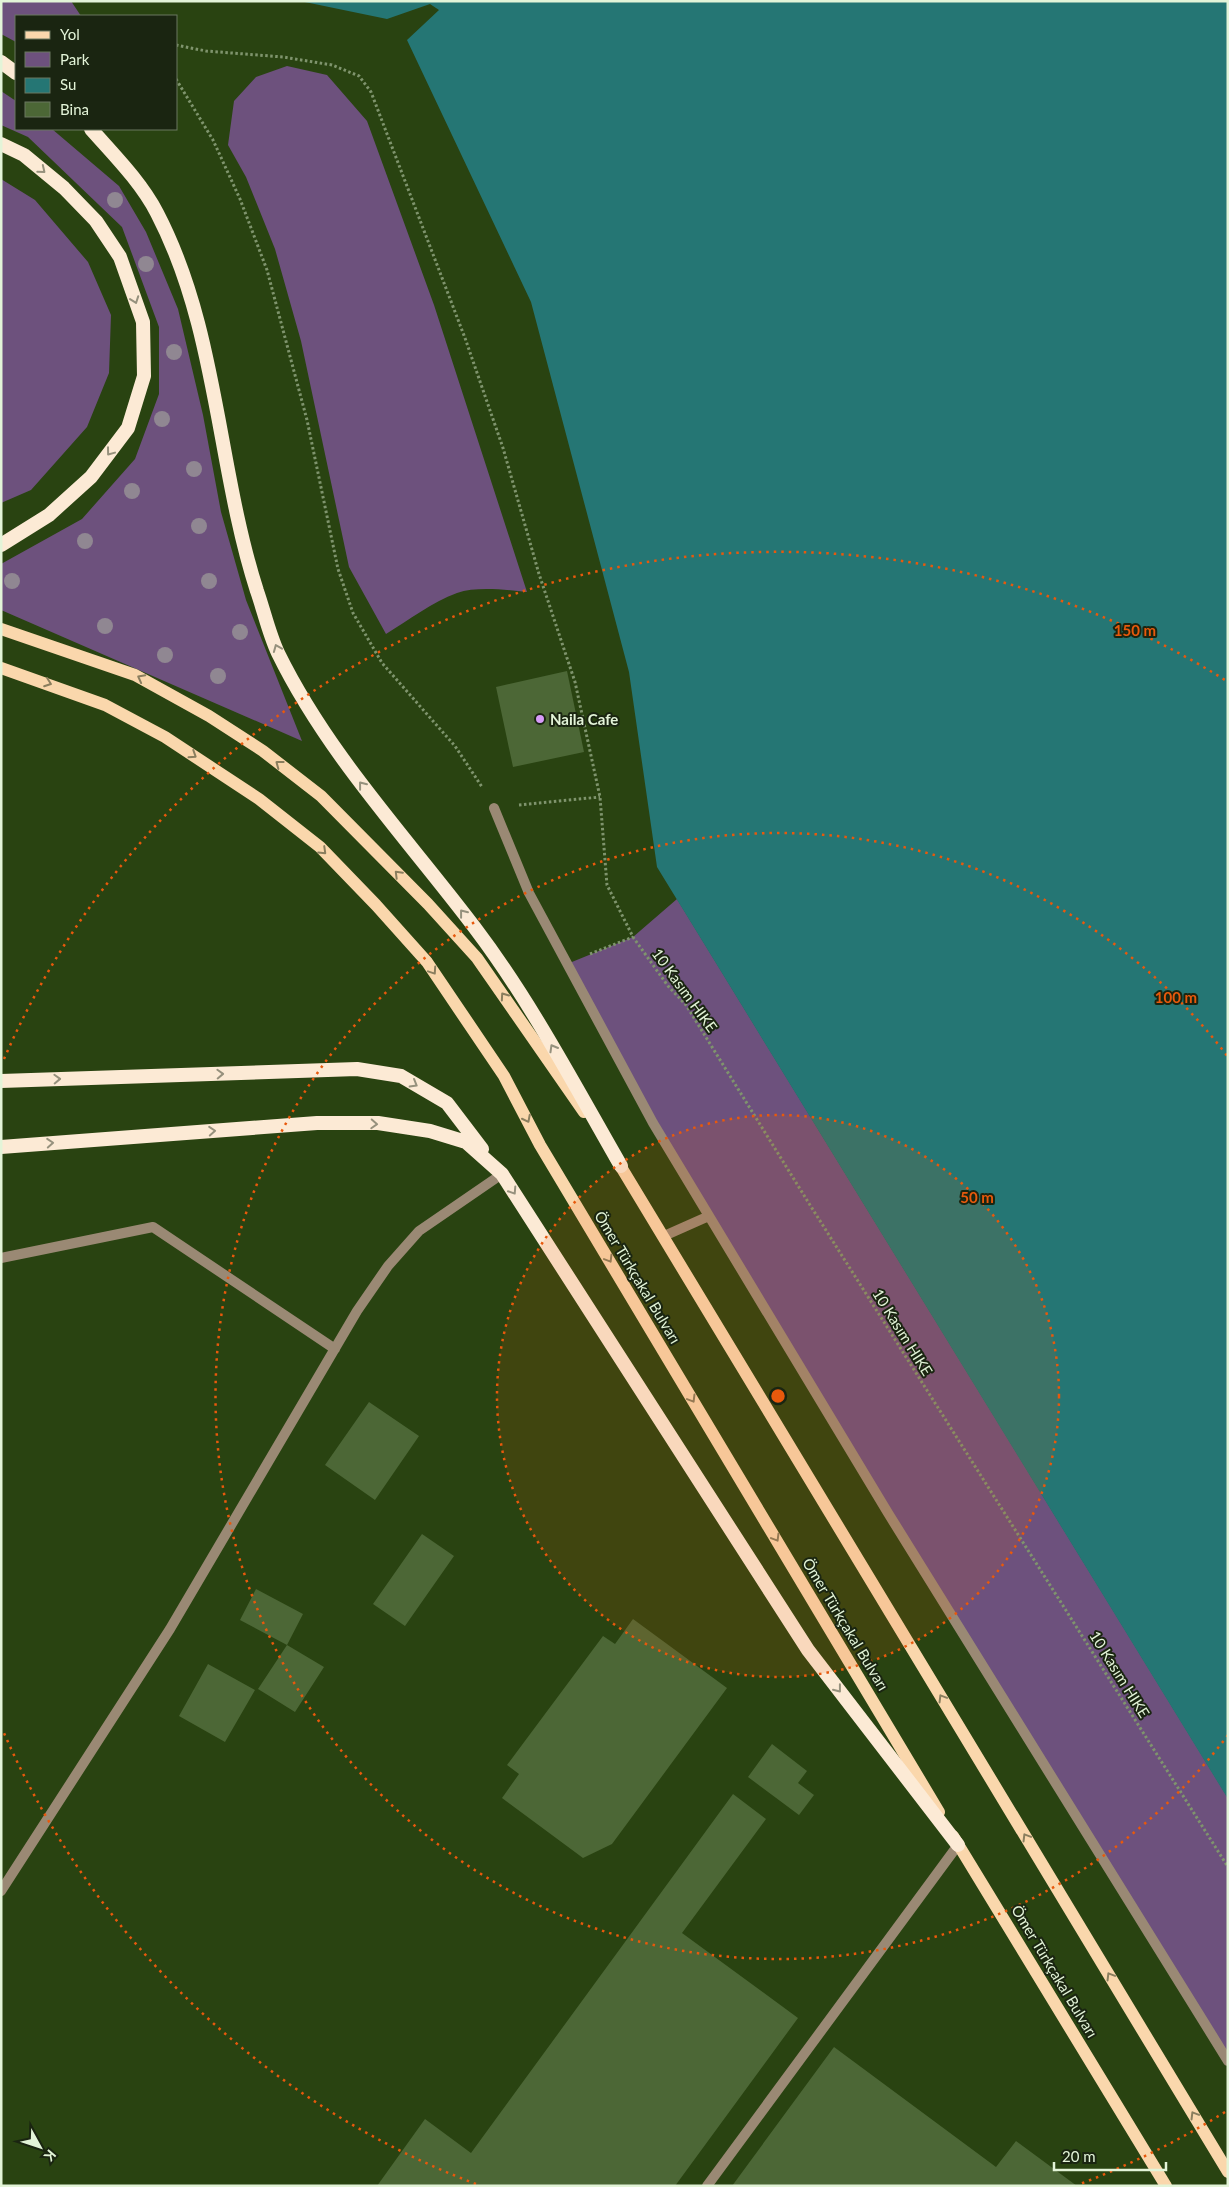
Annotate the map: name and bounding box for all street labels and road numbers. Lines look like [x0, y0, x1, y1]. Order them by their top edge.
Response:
street label: 10 Kasım HIKE [649, 945, 721, 1035]
street label: Ömer Türkçakal Bulvarı [591, 1207, 685, 1347]
street label: 10 Kasım HIKE [869, 1285, 937, 1379]
street label: Ömer Türkçakal Bulvarı [799, 1554, 893, 1694]
street label: 10 Kasım HIKE [1086, 1627, 1154, 1721]
street label: Ömer Türkçakal Bulvarı [1008, 1901, 1102, 2041]

